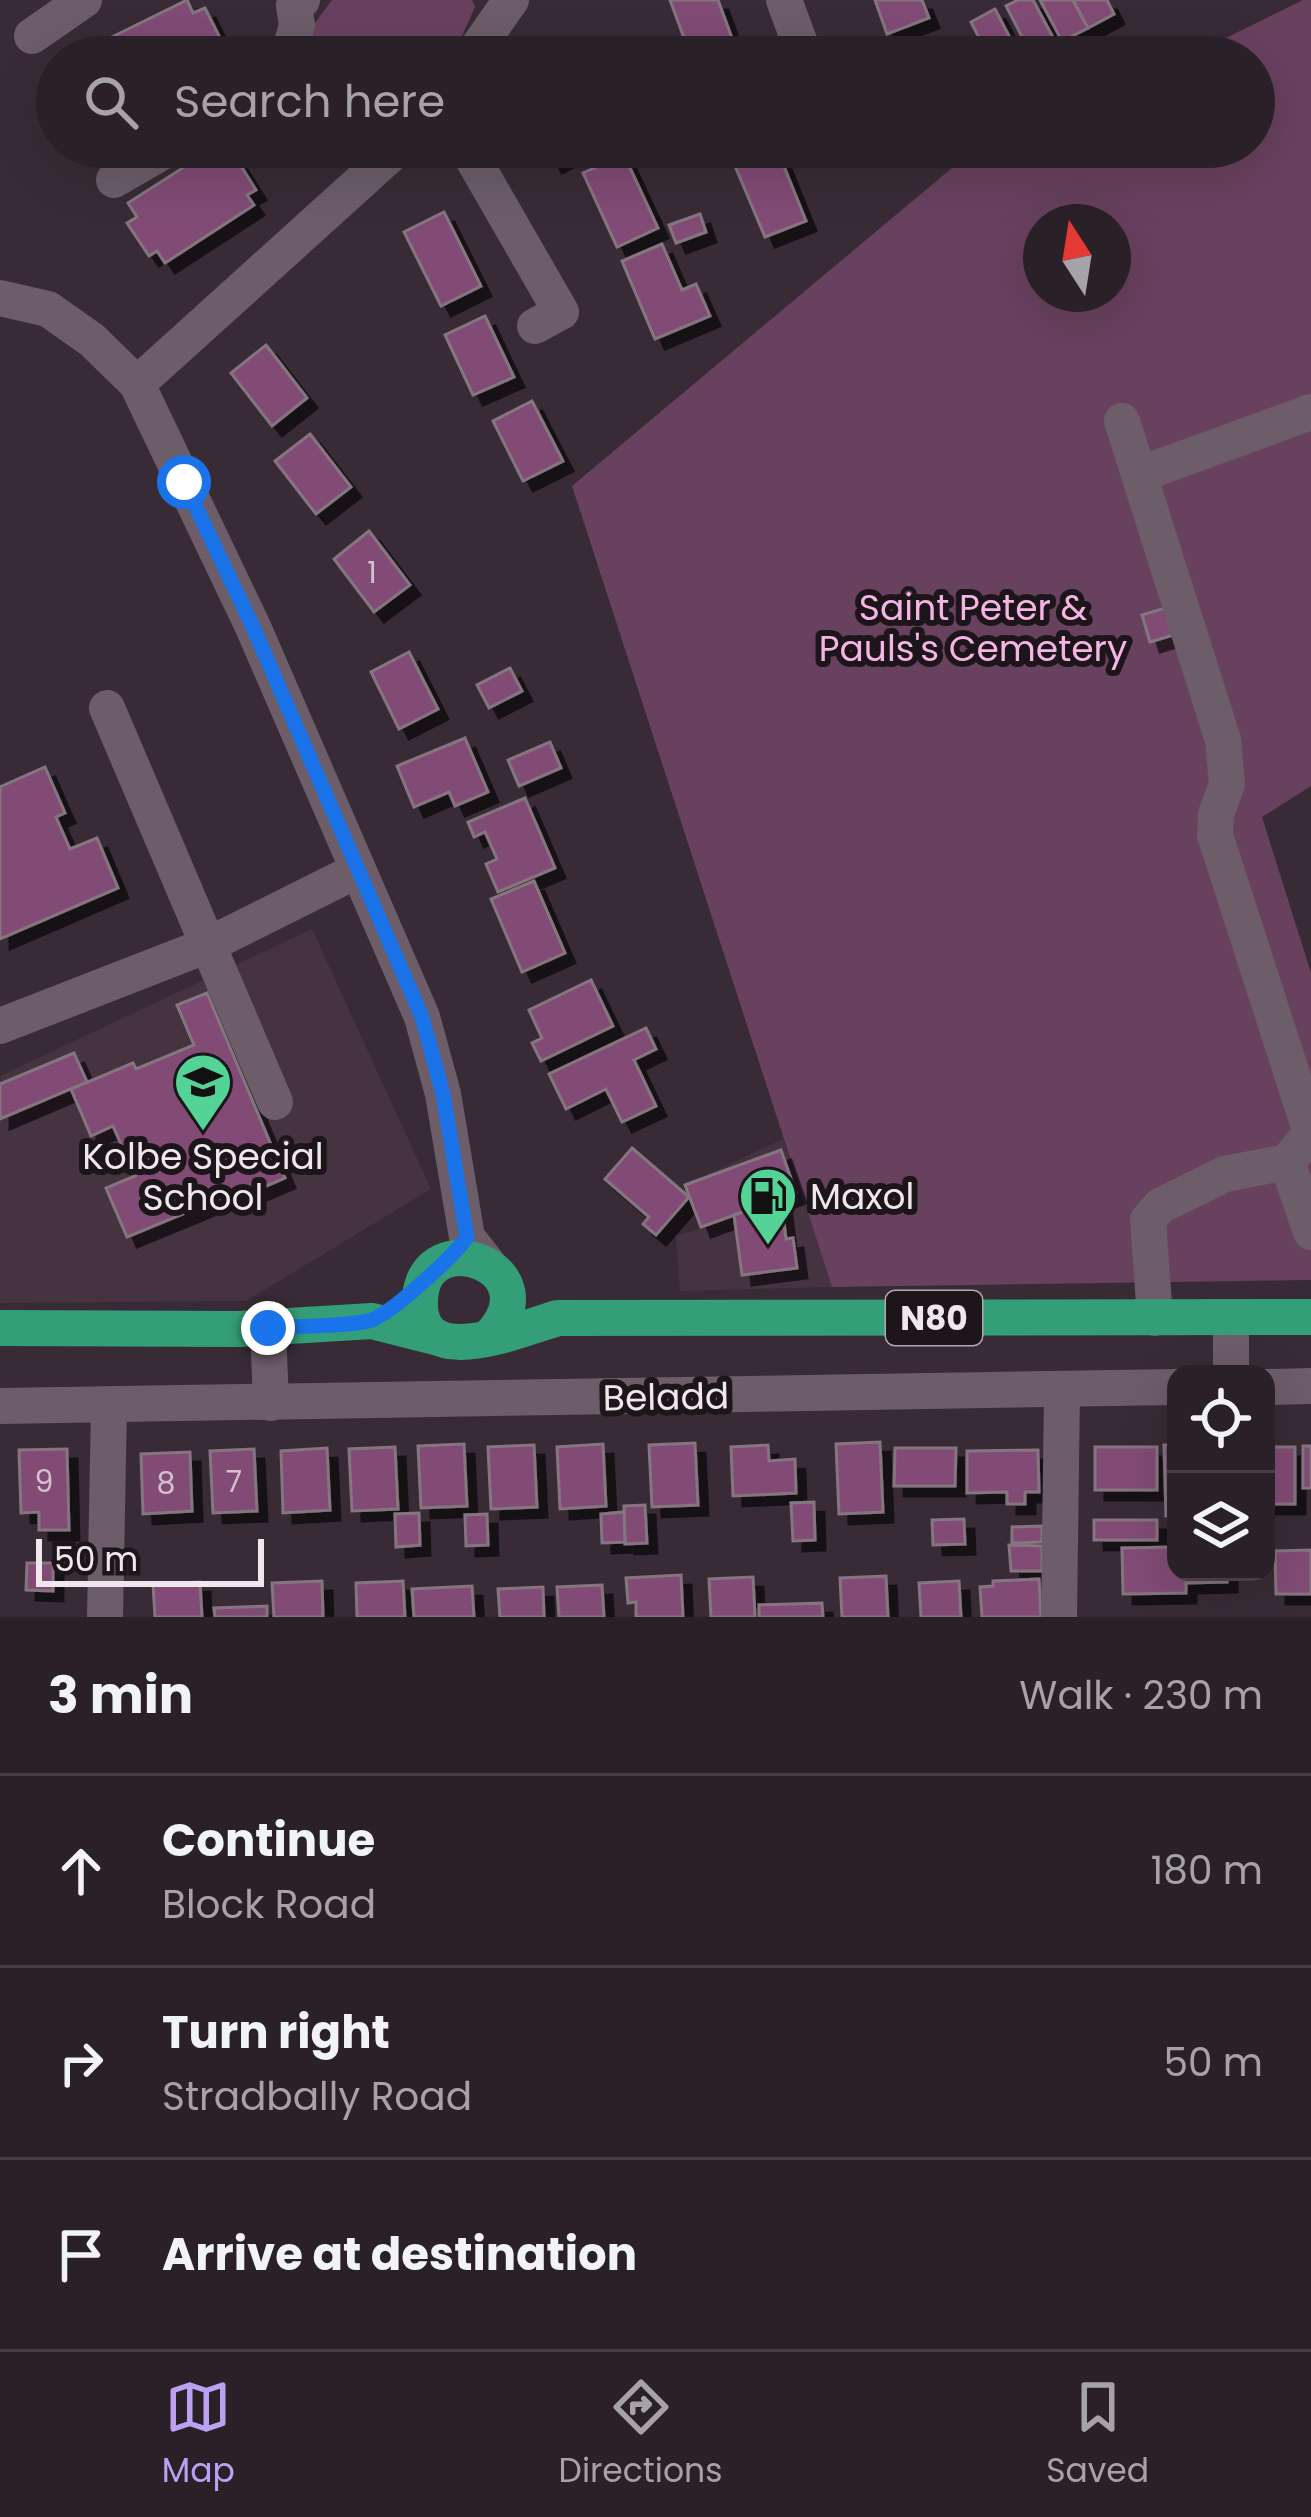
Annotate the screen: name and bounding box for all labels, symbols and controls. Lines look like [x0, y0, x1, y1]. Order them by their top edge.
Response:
search box [36, 36, 1275, 168]
icon: search [78, 69, 144, 135]
text: Search here [174, 70, 445, 133]
north arrow [1023, 204, 1131, 312]
route start [157, 455, 211, 509]
house number: 1 [367, 551, 377, 594]
park label: Saint Peter & Pauls's Cemetery [819, 582, 1127, 674]
school or university icon: Kolbe Special School [172, 1051, 234, 1133]
place label: Kolbe Special School [82, 1131, 324, 1223]
fuel station icon: Maxol [737, 1165, 799, 1247]
place label: Maxol [810, 1171, 914, 1222]
road number: N80 [886, 1291, 982, 1345]
route end [241, 1301, 295, 1355]
map controls [1167, 1365, 1275, 1581]
button: locate [1167, 1365, 1275, 1473]
street label: Beladd [602, 1370, 730, 1424]
house number: 9 [35, 1460, 53, 1503]
house number: 7 [226, 1460, 242, 1503]
house number: 8 [157, 1462, 175, 1505]
button: layers [1167, 1473, 1275, 1581]
scale bar [36, 1533, 264, 1586]
text: 50 m [54, 1536, 138, 1583]
text: 3 min [48, 1659, 193, 1731]
text: Walk · 230 m [1019, 1668, 1263, 1723]
text: Continue [162, 1809, 375, 1872]
icon: ahead [48, 1838, 114, 1904]
text: 180 m [1151, 1843, 1263, 1898]
text: Block Road [162, 1877, 376, 1932]
text: Turn right [162, 2001, 390, 2064]
icon: right [48, 2030, 114, 2096]
text: 50 m [1163, 2035, 1263, 2090]
text: Stradbally Road [162, 2069, 472, 2124]
icon: arrive [48, 2222, 114, 2288]
text: Arrive at destination [162, 2223, 637, 2286]
tab: Map [162, 2374, 235, 2496]
tab: Directions [559, 2374, 722, 2496]
tab: Saved [1046, 2374, 1149, 2496]

